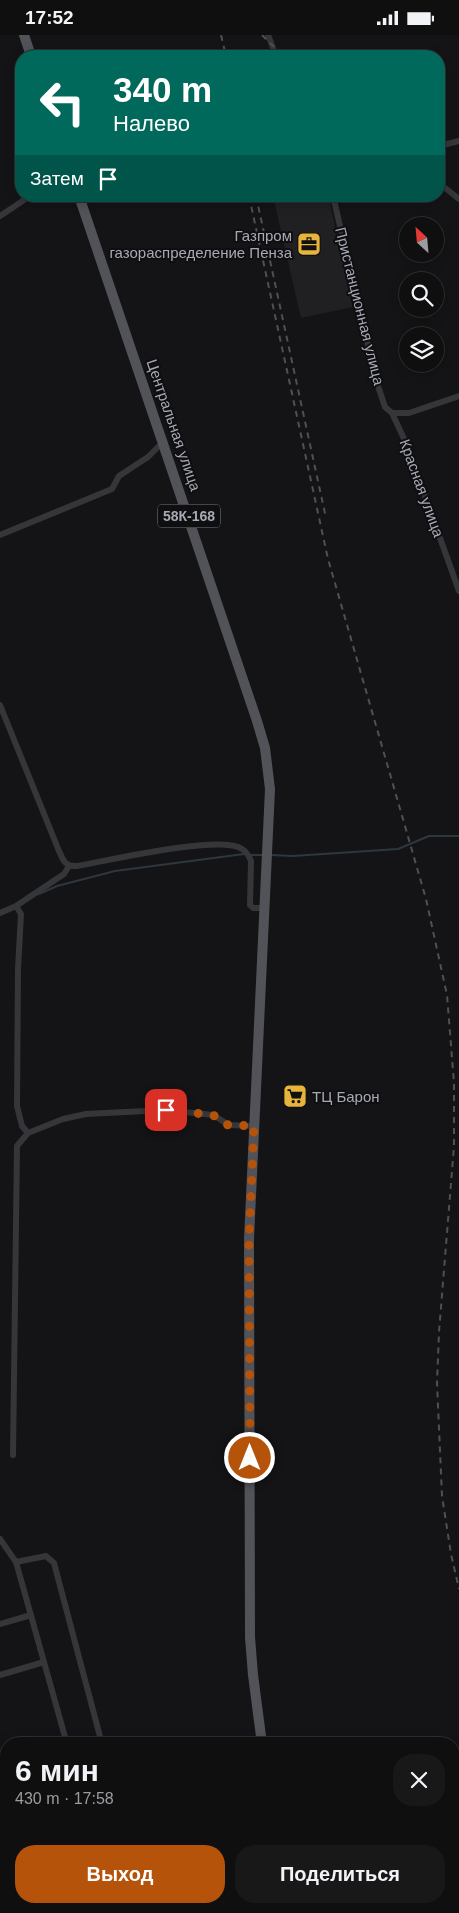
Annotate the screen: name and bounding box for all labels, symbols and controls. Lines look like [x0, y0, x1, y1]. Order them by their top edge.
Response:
text: 17:52 [25, 7, 74, 28]
icon: left [30, 70, 95, 135]
text: 340 m [113, 70, 212, 109]
text: Налево [113, 111, 190, 136]
icon: arrive [94, 165, 122, 193]
text: Затем [30, 168, 84, 189]
north arrow [399, 217, 444, 263]
map controls [399, 217, 444, 372]
street label: Пристанционная улица [332, 225, 388, 387]
place label: Газпром газораспределение Пенза [109, 227, 293, 261]
office icon: Газпром газораспределение Пенза [296, 231, 322, 257]
button: search [399, 272, 444, 317]
button: layers [399, 327, 444, 372]
street label: Центральная улица [143, 357, 205, 494]
street label: Красная улица [396, 437, 448, 540]
road number: 58К-168 [158, 505, 220, 527]
supermarket icon: ТЦ Барон [282, 1083, 308, 1109]
place label: ТЦ Барон [312, 1088, 380, 1105]
pin [145, 1089, 187, 1131]
icon: arrive [152, 1096, 180, 1124]
position arrow [223, 1431, 275, 1483]
text: 6 мин [15, 1754, 99, 1787]
button: close [393, 1754, 445, 1806]
text: 430 m · 17:58 [15, 1790, 114, 1807]
button: Выход [15, 1845, 225, 1903]
button: Поделиться [235, 1845, 445, 1903]

